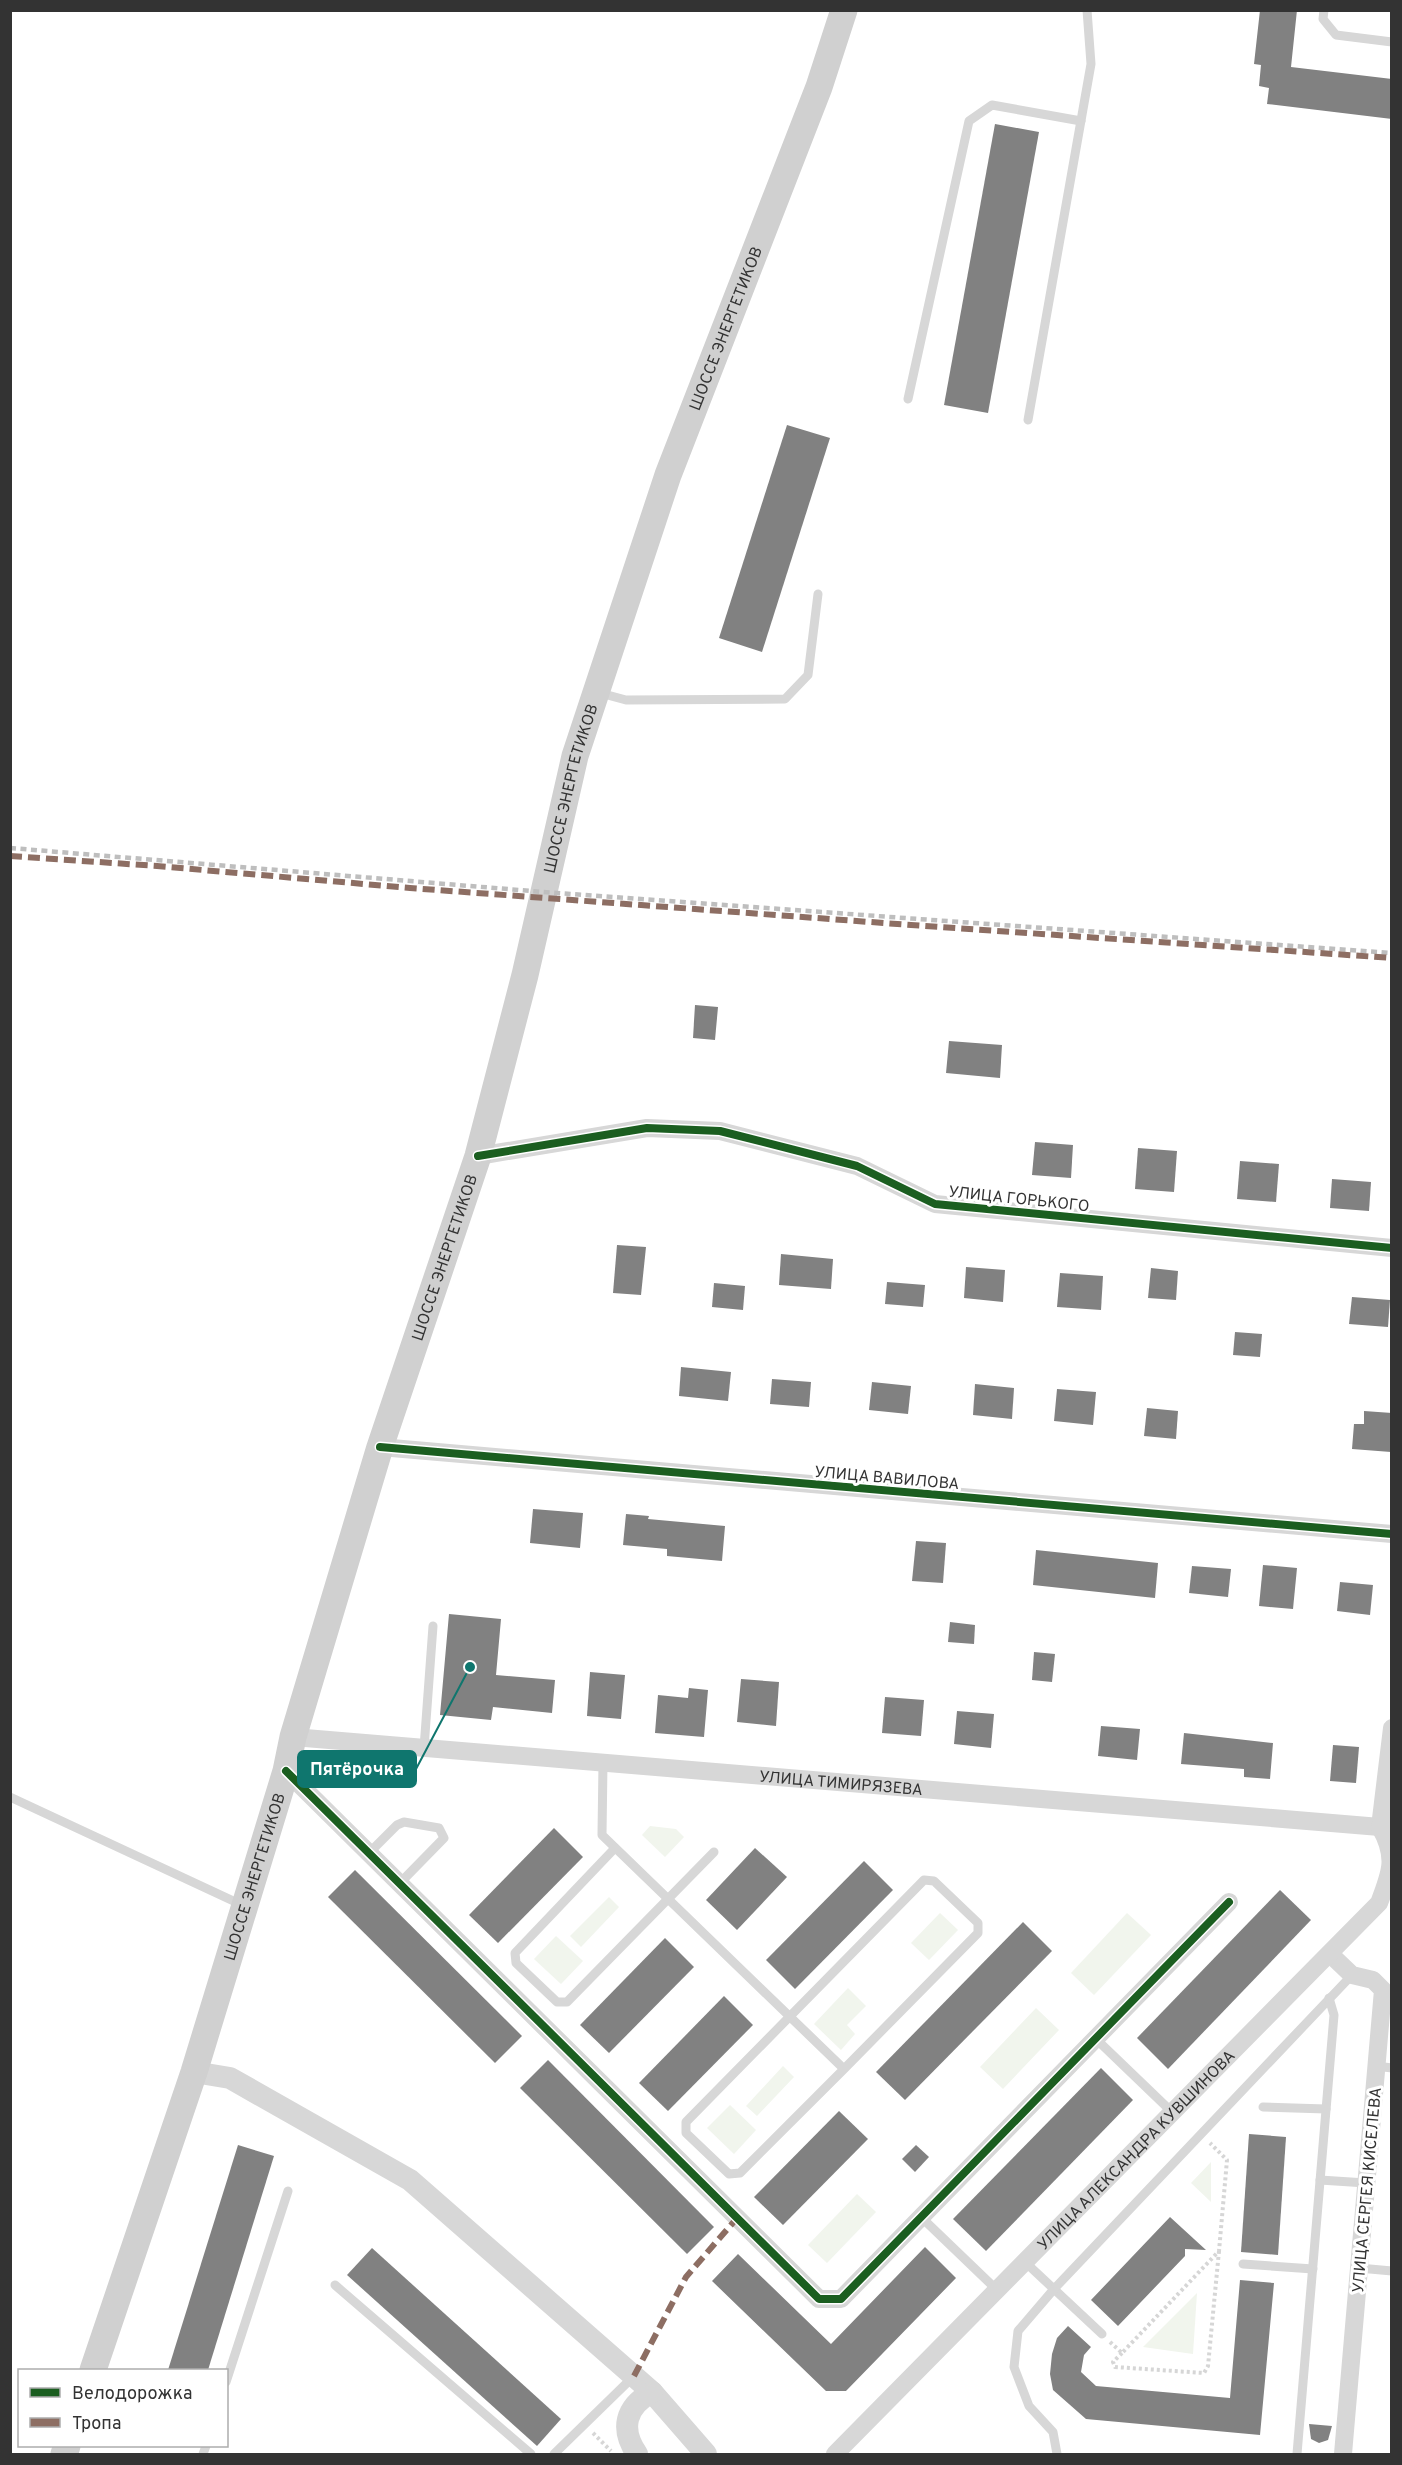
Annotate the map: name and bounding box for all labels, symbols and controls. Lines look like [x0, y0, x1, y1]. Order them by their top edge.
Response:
street label: ШОССЕ ЭНЕРГЕТИКОВ [686, 244, 768, 414]
street label: ШОССЕ ЭНЕРГЕТИКОВ [541, 702, 604, 875]
street label: ШОССЕ ЭНЕРГЕТИКОВ [408, 1172, 483, 1344]
street label: УЛИЦА ГОРЬКОГО [947, 1183, 1090, 1217]
street label: УЛИЦА ВАВИЛОВА [813, 1463, 960, 1495]
callout: Пятёрочка [298, 1751, 416, 1787]
text: Пятёрочка [310, 1759, 404, 1782]
street label: УЛИЦА ТИМИРЯЗЕВА [758, 1768, 924, 1801]
street label: ШОССЕ ЭНЕРГЕТИКОВ [221, 1791, 291, 1964]
street label: УЛИЦА АЛЕКСАНДРА КУВШИНОВА [1034, 2046, 1240, 2255]
street label: УЛИЦА СЕРГЕЯ КИСЕЛЕВА [1349, 2086, 1387, 2294]
legend [18, 2369, 228, 2447]
text: Велодорожка [72, 2383, 192, 2406]
text: Тропа [72, 2413, 121, 2436]

